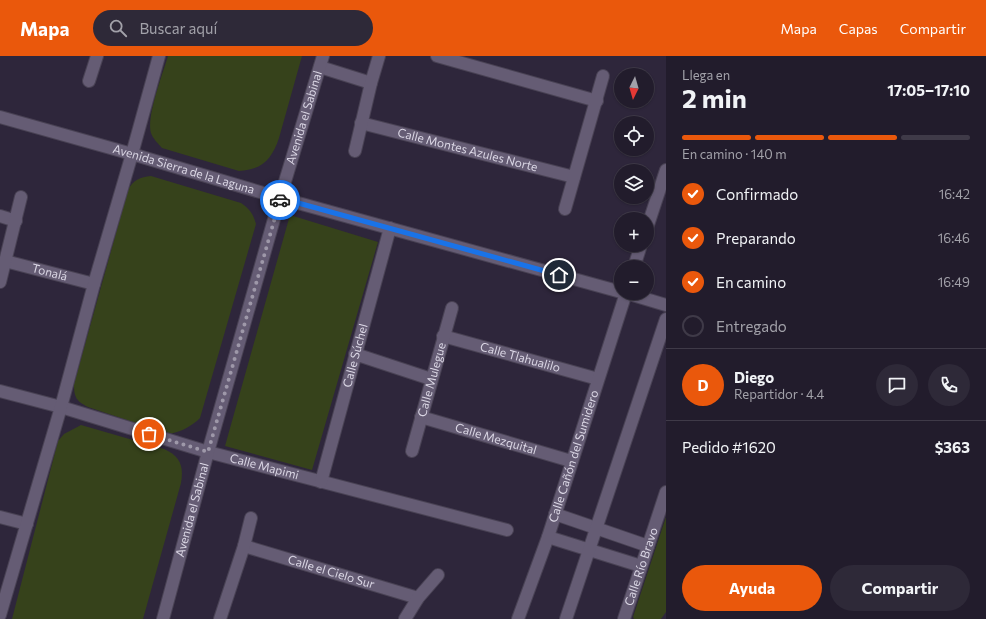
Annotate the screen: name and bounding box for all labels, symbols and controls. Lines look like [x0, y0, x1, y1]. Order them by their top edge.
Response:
search box [93, 10, 373, 46]
text: Mapa [20, 17, 69, 40]
icon: search [107, 17, 129, 39]
text: Buscar aquí [139, 19, 217, 37]
text: Mapa [781, 20, 817, 37]
text: Capas [839, 20, 878, 37]
text: Compartir [900, 20, 966, 37]
text: Llega en [682, 67, 730, 83]
north arrow [614, 68, 654, 108]
map controls [614, 68, 654, 300]
street label: Avenida el Sabinal [283, 69, 324, 166]
text: 17:05–17:10 [887, 81, 970, 99]
text: 2 min [682, 82, 747, 113]
button: locate [614, 116, 654, 156]
street label: Calle Montes Azules Norte [396, 125, 539, 174]
street label: Avenida Sierra de la Laguna [112, 141, 256, 196]
text: En camino · 140 m [682, 146, 787, 162]
button: layers [614, 164, 654, 204]
courier [260, 180, 300, 220]
icon: check [682, 183, 704, 205]
text: Confirmado [716, 185, 798, 203]
text: 16:42 [939, 186, 970, 202]
icon: car [269, 189, 291, 211]
button: + [614, 212, 654, 252]
icon: check [682, 227, 704, 249]
text: Preparando [716, 229, 796, 247]
text: 16:46 [938, 230, 970, 246]
pin [542, 258, 576, 292]
street label: Tonalá [30, 260, 69, 283]
button: − [614, 260, 654, 300]
icon: home [548, 264, 570, 286]
icon: check [682, 271, 704, 293]
text: En camino [716, 273, 786, 291]
text: 16:49 [938, 274, 970, 290]
text: Entregado [716, 317, 787, 335]
street label: Calle Súchel [339, 322, 370, 389]
street label: Calle Tlahualilo [479, 339, 562, 374]
street label: Calle Mulegue [414, 341, 448, 418]
button: chat [876, 364, 918, 406]
button: phone [928, 364, 970, 406]
text: Diego [734, 368, 774, 386]
text: D [697, 376, 709, 394]
text: Repartidor · 4.4 [734, 386, 824, 402]
street label: Calle Cañón del Sumidero [545, 388, 601, 524]
pin [132, 417, 166, 451]
street label: Calle Mezquital [454, 419, 538, 457]
icon: bag [138, 423, 160, 445]
text: Pedido #1620 [682, 438, 776, 456]
text: $363 [935, 438, 970, 456]
street label: Calle Mapimi [229, 450, 301, 481]
street label: Avenida el Sabinal [172, 461, 211, 558]
street label: Calle Río Bravo [621, 526, 660, 607]
street label: Calle el Cielo Sur [286, 552, 377, 591]
button: Ayuda [682, 565, 822, 611]
button: Compartir [830, 565, 970, 611]

